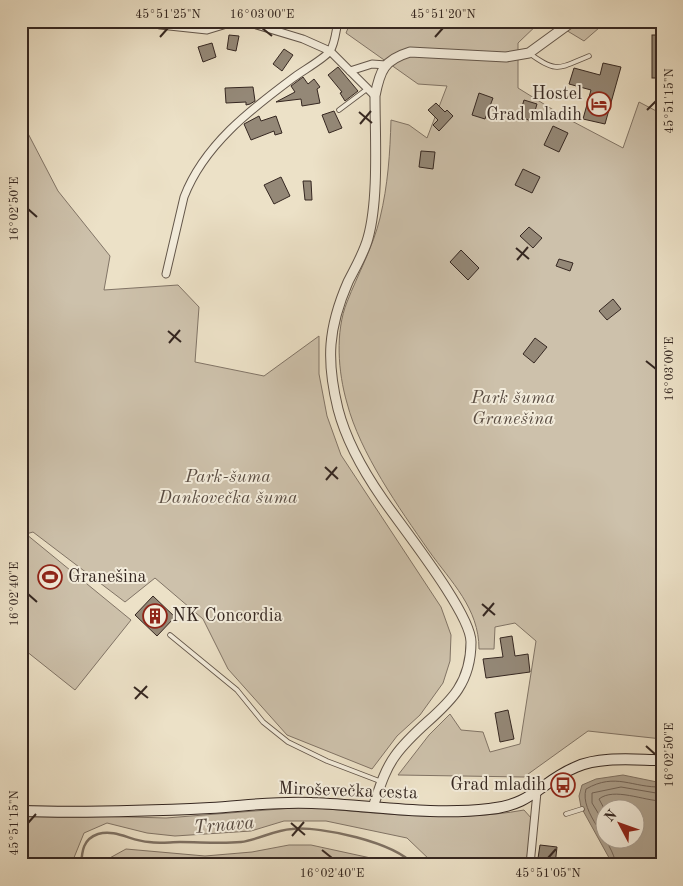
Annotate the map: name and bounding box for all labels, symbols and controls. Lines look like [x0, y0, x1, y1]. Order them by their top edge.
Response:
text: 45°51'25"N [135, 8, 201, 21]
text: 45°51'20"N [410, 8, 476, 21]
text: 16°03'00"E [230, 9, 294, 21]
text: 45°51'15"N [663, 68, 676, 134]
place label: Hostel Grad mladih [486, 85, 582, 124]
hotel icon: Hostel Grad mladih [586, 91, 612, 117]
text: 16°02'50"E [8, 177, 21, 241]
text: 16°03'00"E [664, 337, 676, 401]
park label: Park šuma Granešina [470, 389, 555, 428]
park label: Park-šuma Dankovečka šuma [157, 468, 298, 507]
text: 16°02'40"E [9, 562, 21, 626]
sports icon: Granešina [37, 564, 63, 590]
place label: Granešina [68, 568, 147, 586]
building icon: NK Concordia [142, 603, 168, 629]
place label: NK Concordia [172, 607, 283, 625]
text: 16°02'50"E [663, 723, 676, 787]
bus stop icon: Grad mladih [550, 772, 576, 798]
place label: Grad mladih [450, 776, 546, 794]
street label: Miroševečka cesta [278, 780, 418, 802]
text: 45°51'15"N [8, 790, 21, 856]
north arrow [596, 798, 646, 848]
text: N [602, 807, 620, 825]
water label: Trnava [193, 814, 255, 838]
text: 45°51'05"N [515, 867, 581, 880]
text: 16°02'40"E [300, 868, 364, 880]

